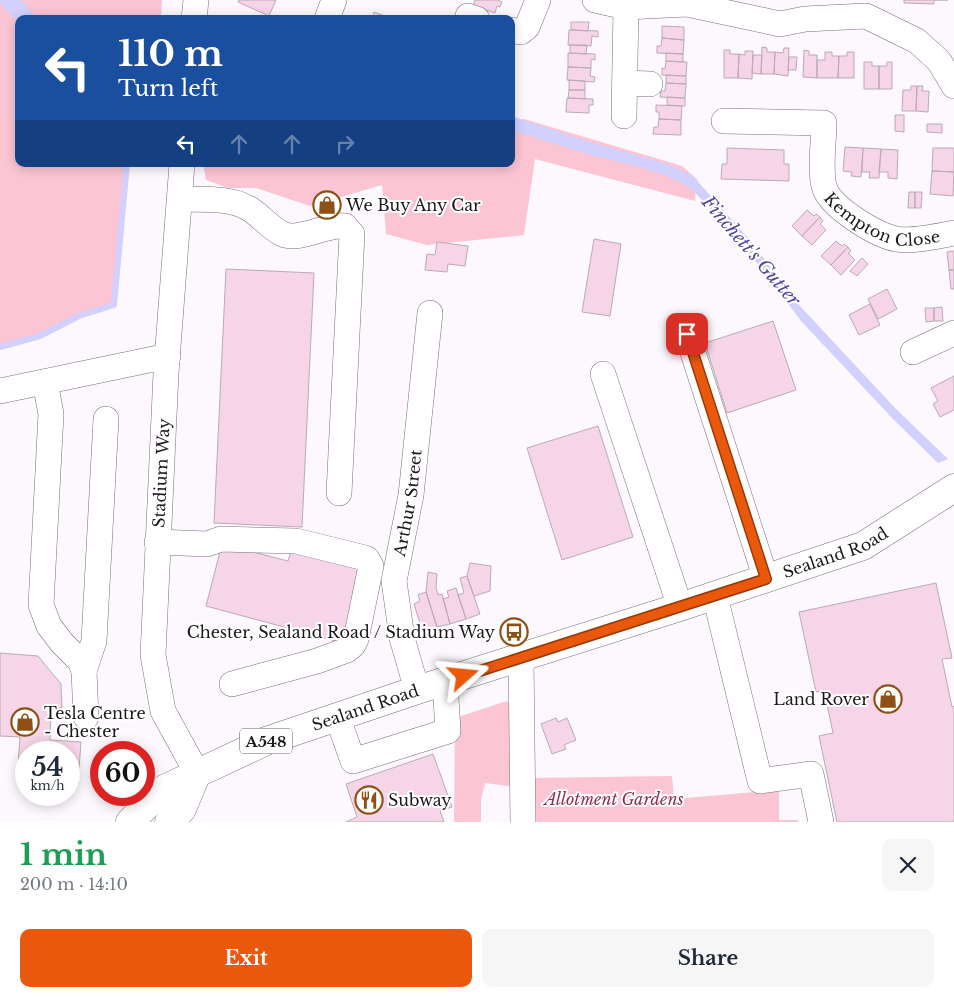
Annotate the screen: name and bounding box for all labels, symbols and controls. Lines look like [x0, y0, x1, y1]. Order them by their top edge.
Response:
text: 110 m [118, 32, 223, 75]
icon: left [35, 35, 100, 100]
text: Turn left [118, 75, 218, 102]
icon: left [172, 130, 200, 158]
icon: ahead [225, 130, 253, 158]
icon: ahead [278, 130, 306, 158]
icon: right [331, 130, 359, 158]
street label: Kempton Close [820, 188, 942, 250]
shop icon: We Buy Any Car [312, 190, 342, 220]
water label: Finchett's Gutter [696, 191, 805, 311]
place label: We Buy Any Car [345, 195, 481, 215]
pin [666, 313, 708, 355]
icon: arrive [673, 320, 701, 348]
street label: Stadium Way [148, 417, 174, 528]
street label: Arthur Street [389, 449, 426, 559]
street label: Sealand Road [780, 523, 892, 582]
bus stop icon: Chester, Sealand Road / Stadium Way [499, 617, 529, 647]
place label: Chester, Sealand Road / Stadium Way [187, 622, 496, 642]
position arrow [437, 649, 489, 701]
street label: Sealand Road [309, 680, 421, 735]
shop icon: Land Rover [873, 684, 903, 714]
place label: Land Rover [773, 689, 869, 709]
place label: Tesla Centre - Chester [44, 703, 146, 741]
shop icon: Tesla Centre - Chester [10, 707, 40, 737]
road number: A548 [240, 728, 292, 754]
speed limit sign: 60 [90, 741, 155, 806]
text: 54 [32, 752, 63, 783]
text: km/h [30, 778, 65, 793]
restaurant icon: Subway [354, 785, 384, 815]
park label: Allotment Gardens [542, 789, 684, 809]
place label: Subway [388, 790, 452, 810]
text: 1 min [20, 836, 107, 873]
button: close [882, 839, 934, 891]
text: 200 m · 14:10 [20, 874, 128, 894]
button: Exit [20, 929, 472, 987]
button: Share [482, 929, 934, 987]

